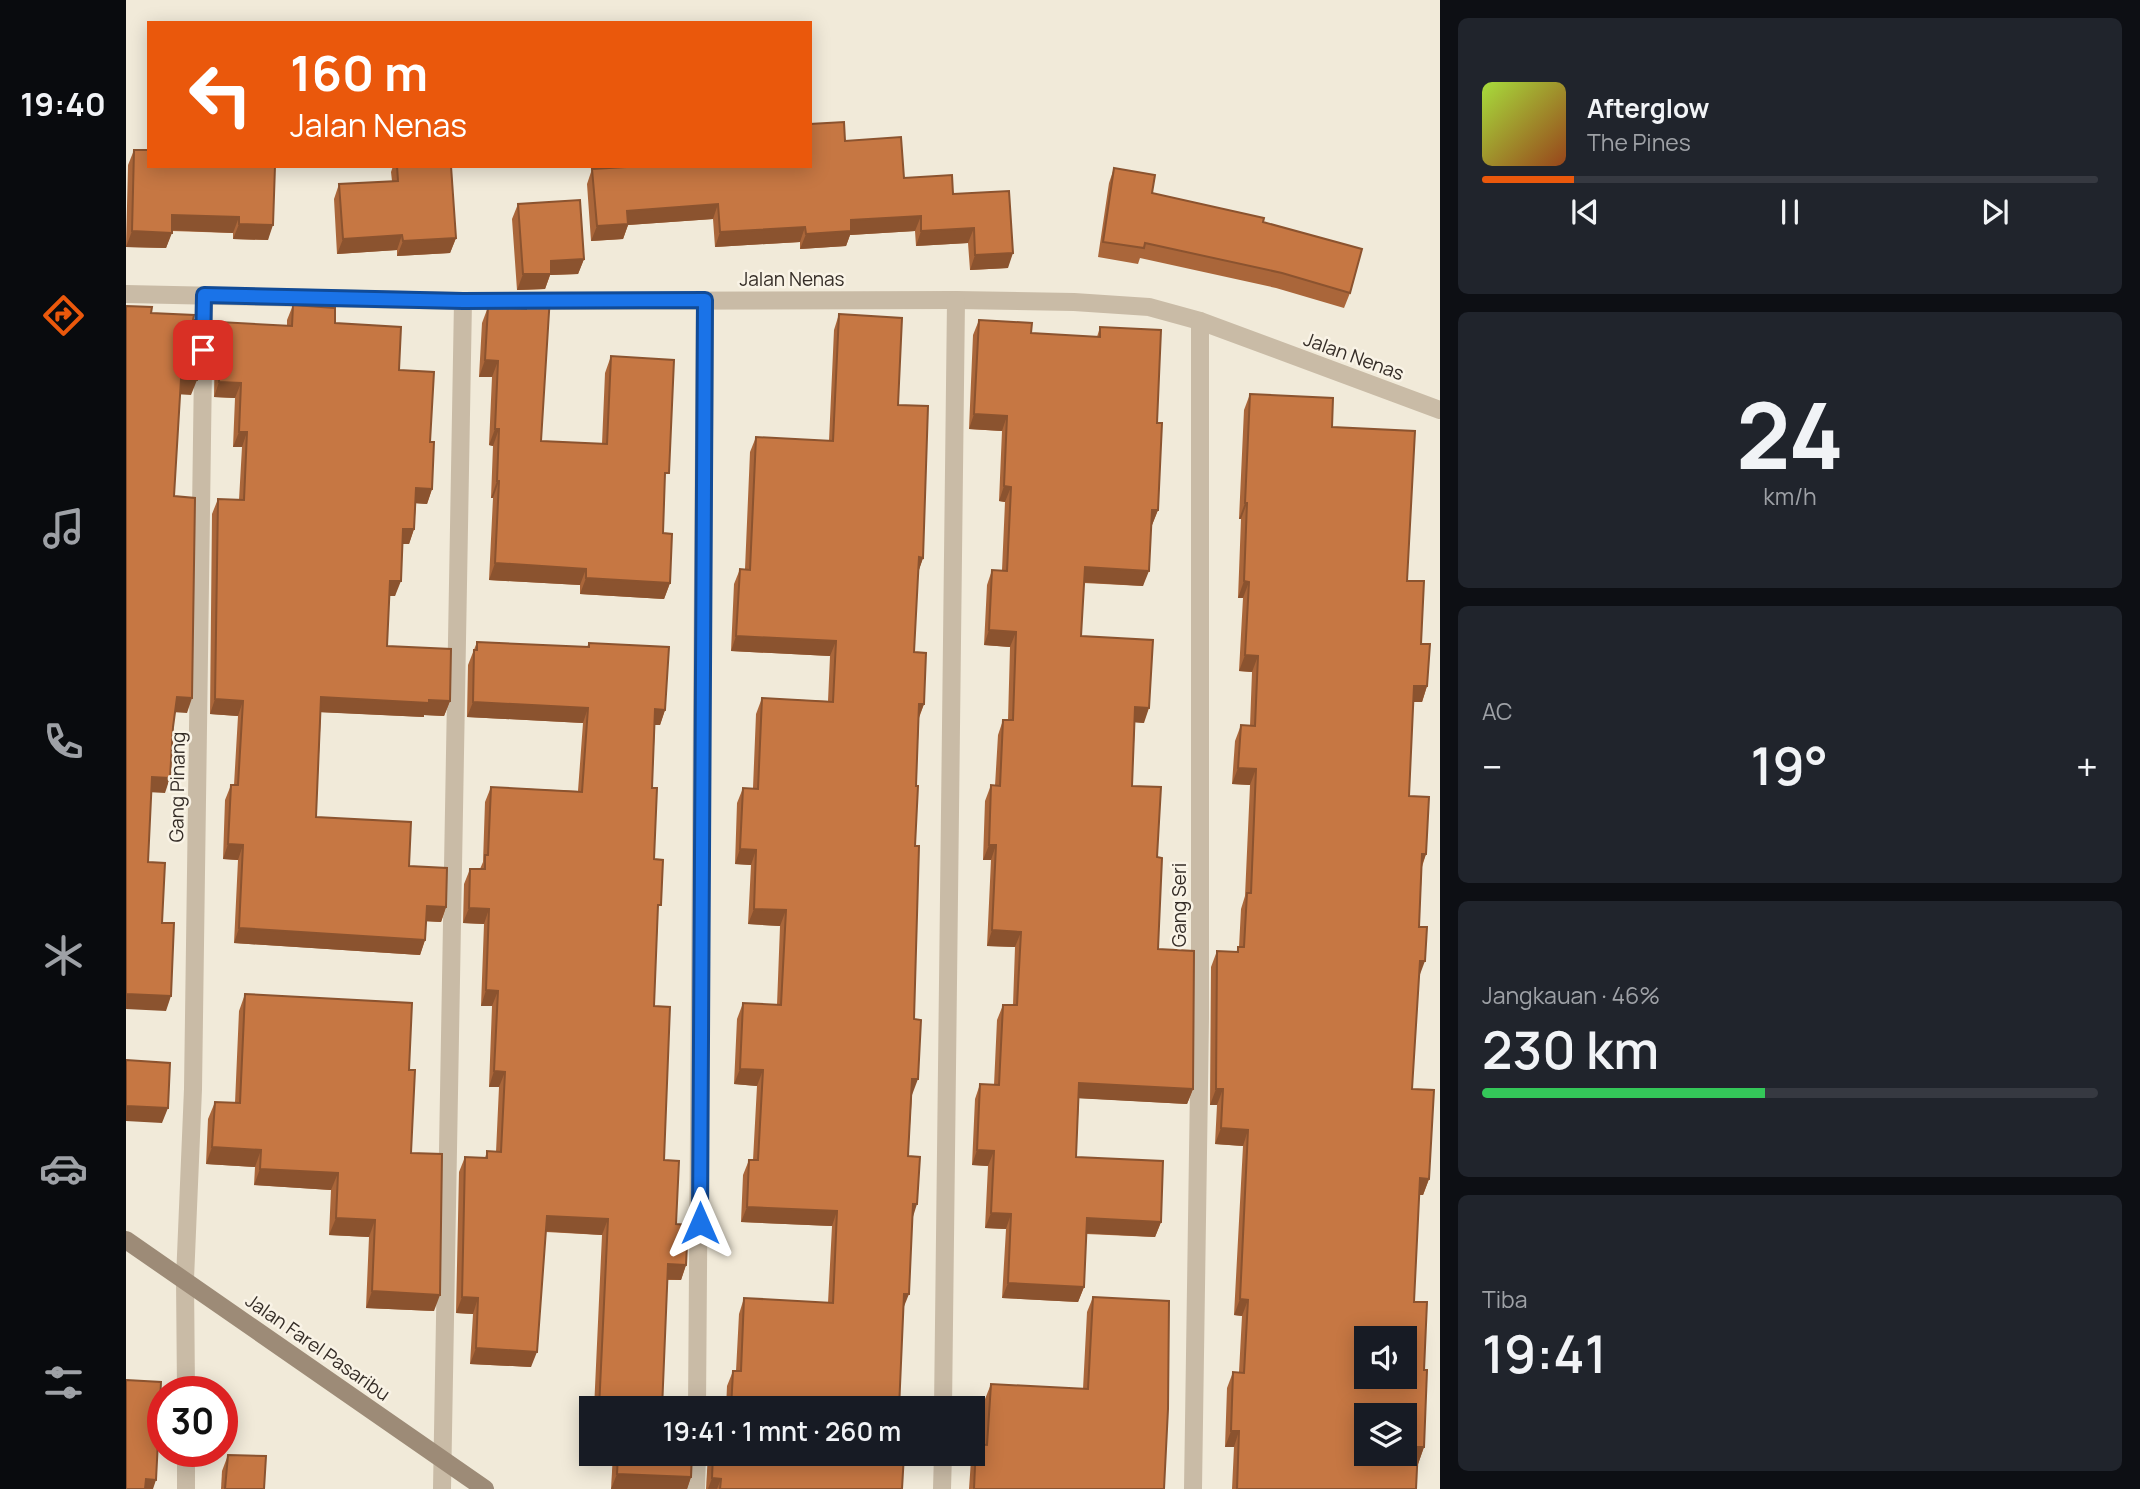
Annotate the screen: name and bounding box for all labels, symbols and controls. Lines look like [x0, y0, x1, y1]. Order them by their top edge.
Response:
text: 160 m [290, 39, 428, 106]
icon: left [175, 49, 266, 140]
text: 19:40 [20, 82, 106, 126]
text: Afterglow [1587, 90, 1709, 126]
text: Jalan Nenas [290, 103, 467, 147]
text: The Pines [1587, 126, 1691, 158]
icon: previous [1566, 193, 1604, 231]
icon: pause [1771, 193, 1809, 231]
icon: next [1976, 193, 2014, 231]
street label: Jalan Nenas [739, 266, 845, 292]
icon: directions [39, 291, 88, 340]
pin [173, 320, 233, 380]
street label: Jalan Nenas [1300, 326, 1408, 386]
icon: arrive [184, 331, 222, 369]
text: 24 [1736, 372, 1844, 496]
text: km/h [1763, 480, 1817, 512]
icon: music [39, 504, 88, 553]
text: AC [1482, 695, 1513, 727]
icon: phone [39, 717, 88, 766]
text: 19° [1750, 730, 1828, 801]
street label: Gang Pinang [163, 731, 191, 843]
text: − [1482, 740, 1503, 792]
text: + [2076, 740, 2098, 792]
street label: Gang Seri [1166, 863, 1192, 947]
icon: climate [39, 931, 88, 980]
text: Jangkauan · 46% [1482, 979, 1660, 1011]
text: 230 km [1482, 1014, 1659, 1085]
icon: car [39, 1144, 88, 1193]
position arrow [663, 1186, 737, 1260]
text: Tiba [1482, 1283, 1527, 1315]
street label: Jalan Farel Pasaribu [240, 1287, 396, 1407]
text: 19:41 [1482, 1318, 1607, 1389]
map controls [1354, 1326, 1417, 1466]
button: sound [1354, 1326, 1417, 1389]
icon: filters [39, 1358, 88, 1407]
speed limit sign: 30 [147, 1376, 238, 1467]
button: layers [1354, 1403, 1417, 1466]
text: 19:41 · 1 mnt · 260 m [663, 1413, 901, 1449]

